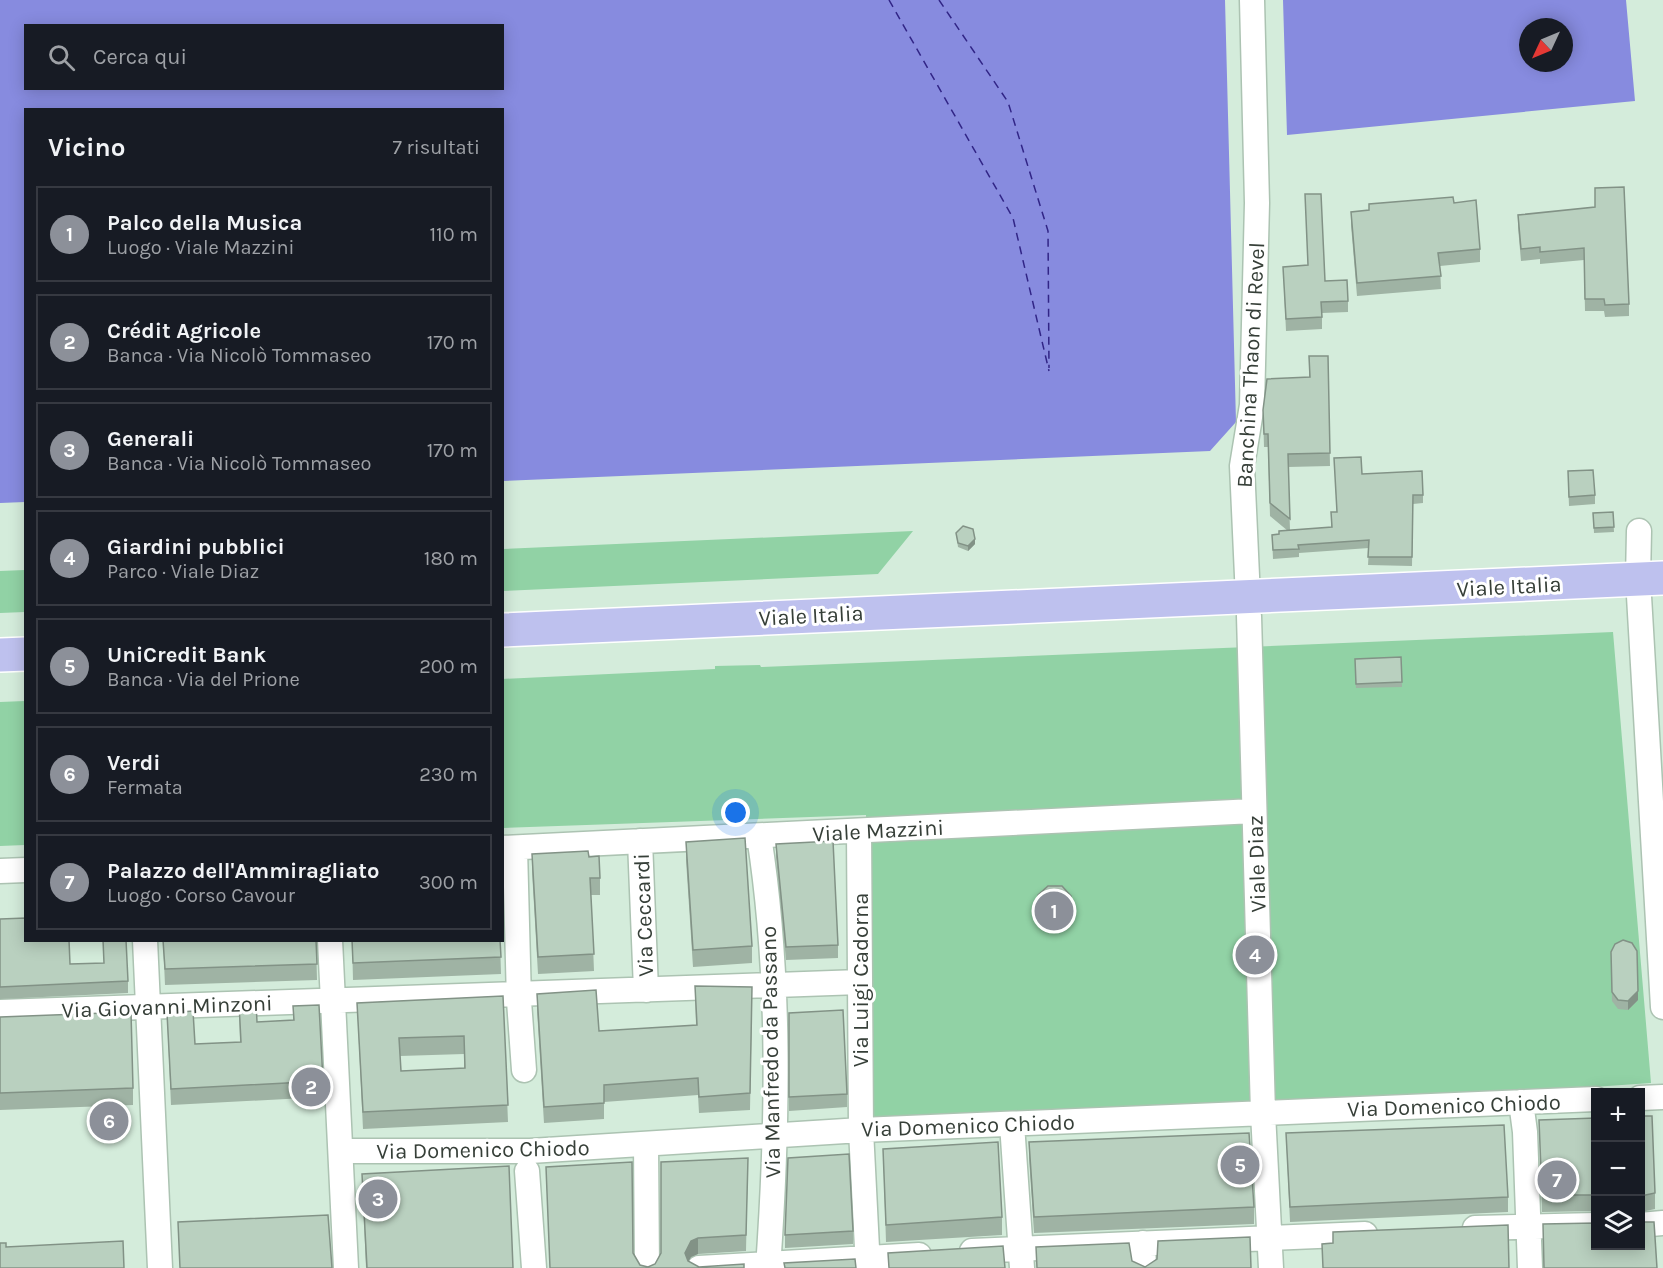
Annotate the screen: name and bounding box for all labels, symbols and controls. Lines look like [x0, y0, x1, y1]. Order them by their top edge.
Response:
north arrow [1519, 18, 1573, 72]
search box [24, 24, 504, 90]
icon: search [45, 41, 78, 74]
text: Cerca qui [93, 44, 187, 70]
text: Vicino [48, 132, 125, 163]
text: 7 risultati [392, 136, 480, 159]
text: Palco della Musica [107, 210, 302, 236]
text: 1 [66, 223, 73, 246]
text: 110 m [429, 223, 478, 246]
text: Luogo · Viale Mazzini [107, 236, 294, 259]
street label: Banchina Thaon di Revel [1232, 242, 1270, 489]
text: Crédit Agricole [107, 318, 261, 344]
text: 2 [63, 331, 76, 354]
text: 170 m [427, 331, 478, 354]
text: Banca · Via Nicolò Tommaseo [107, 344, 372, 367]
text: Generali [107, 426, 194, 452]
text: 3 [63, 439, 76, 462]
text: 170 m [427, 439, 478, 462]
text: Banca · Via Nicolò Tommaseo [107, 452, 372, 475]
text: Giardini pubblici [107, 534, 285, 560]
text: 4 [64, 547, 75, 570]
text: 180 m [424, 547, 478, 570]
text: Parco · Viale Diaz [107, 560, 259, 583]
street label: Viale Italia [1456, 571, 1562, 603]
street label: Viale Italia [758, 600, 864, 632]
text: UniCredit Bank [107, 642, 266, 668]
text: 5 [64, 655, 75, 678]
text: 200 m [419, 655, 478, 678]
text: Banca · Via del Prione [107, 668, 300, 691]
text: Verdi [107, 750, 160, 776]
text: 6 [63, 763, 76, 786]
text: 230 m [419, 763, 478, 786]
text: Fermata [107, 776, 183, 799]
your location [721, 798, 750, 827]
street label: Viale Mazzini [812, 815, 945, 847]
street label: Viale Diaz [1242, 815, 1272, 913]
street label: Via Ceccardi [629, 853, 659, 977]
text: Palazzo dell'Ammiragliato [107, 858, 379, 884]
text: 7 [65, 871, 74, 894]
text: 300 m [419, 871, 478, 894]
text: Luogo · Corso Cavour [107, 884, 295, 907]
pin: 1 [1034, 888, 1074, 934]
street label: Via Luigi Cadorna [848, 893, 874, 1067]
street label: Via Manfredo da Passano [756, 925, 786, 1178]
pin: 4 [1236, 932, 1274, 978]
street label: Via Giovanni Minzoni [61, 990, 273, 1024]
pin: 2 [292, 1064, 330, 1110]
map controls [1591, 1088, 1645, 1250]
button: + [1591, 1088, 1645, 1142]
street label: Via Domenico Chiodo [1347, 1089, 1561, 1123]
pin: 6 [90, 1098, 128, 1144]
street label: Via Domenico Chiodo [861, 1109, 1075, 1143]
street label: Via Domenico Chiodo [376, 1135, 590, 1165]
pin: 5 [1220, 1142, 1260, 1188]
button: − [1591, 1142, 1645, 1196]
pin: 7 [1538, 1158, 1576, 1202]
pin: 3 [358, 1176, 398, 1222]
button: layers [1591, 1196, 1645, 1250]

